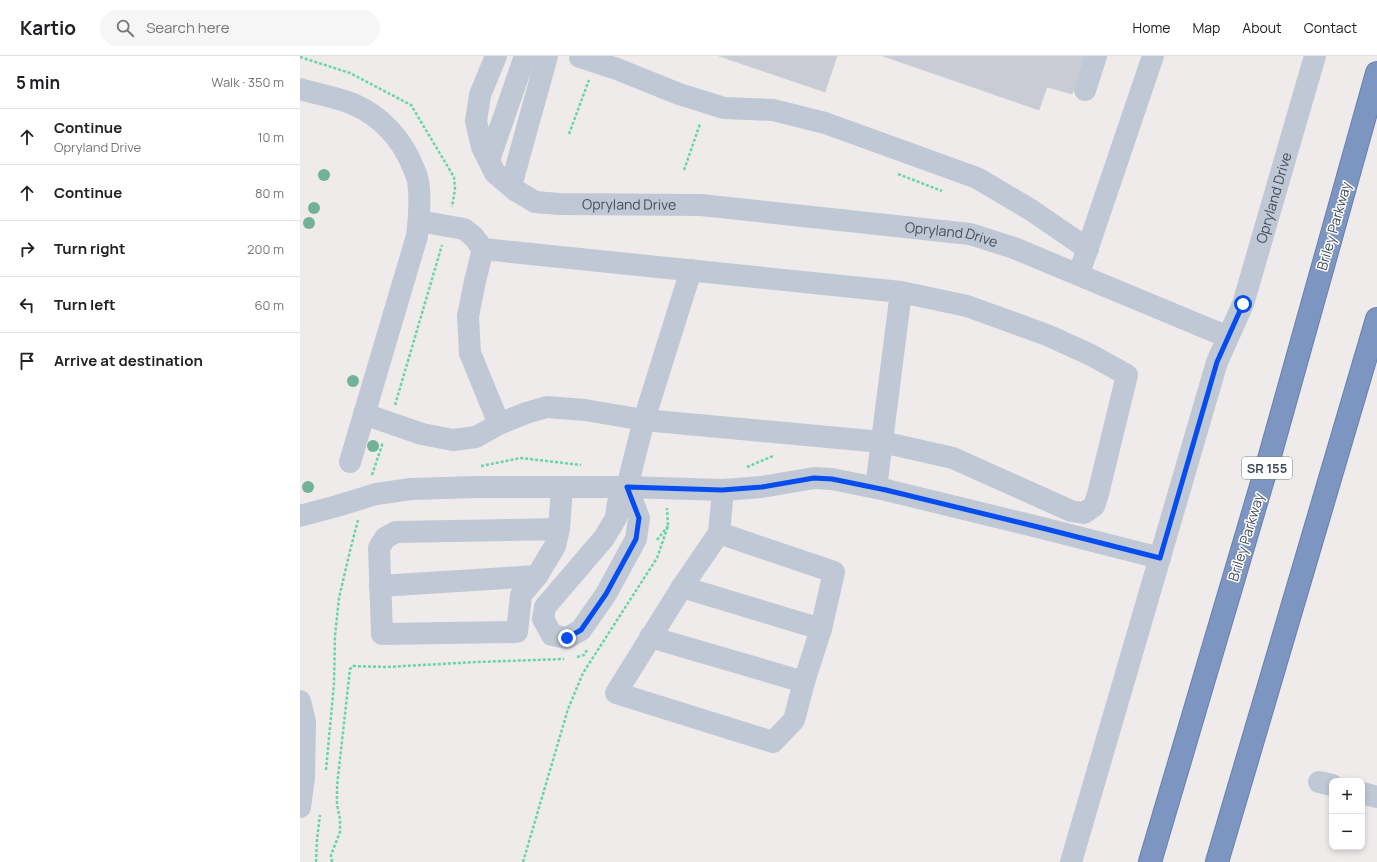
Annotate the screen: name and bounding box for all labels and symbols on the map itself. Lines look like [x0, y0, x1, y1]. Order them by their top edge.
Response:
street label: Opryland Drive [1251, 150, 1296, 245]
street label: Briley Parkway [1312, 179, 1355, 272]
street label: Opryland Drive [582, 194, 676, 214]
street label: Opryland Drive [904, 217, 1000, 251]
route start [1234, 295, 1252, 313]
road number: SR 155 [1242, 457, 1292, 479]
street label: Briley Parkway [1223, 490, 1268, 583]
route end [558, 629, 576, 647]

